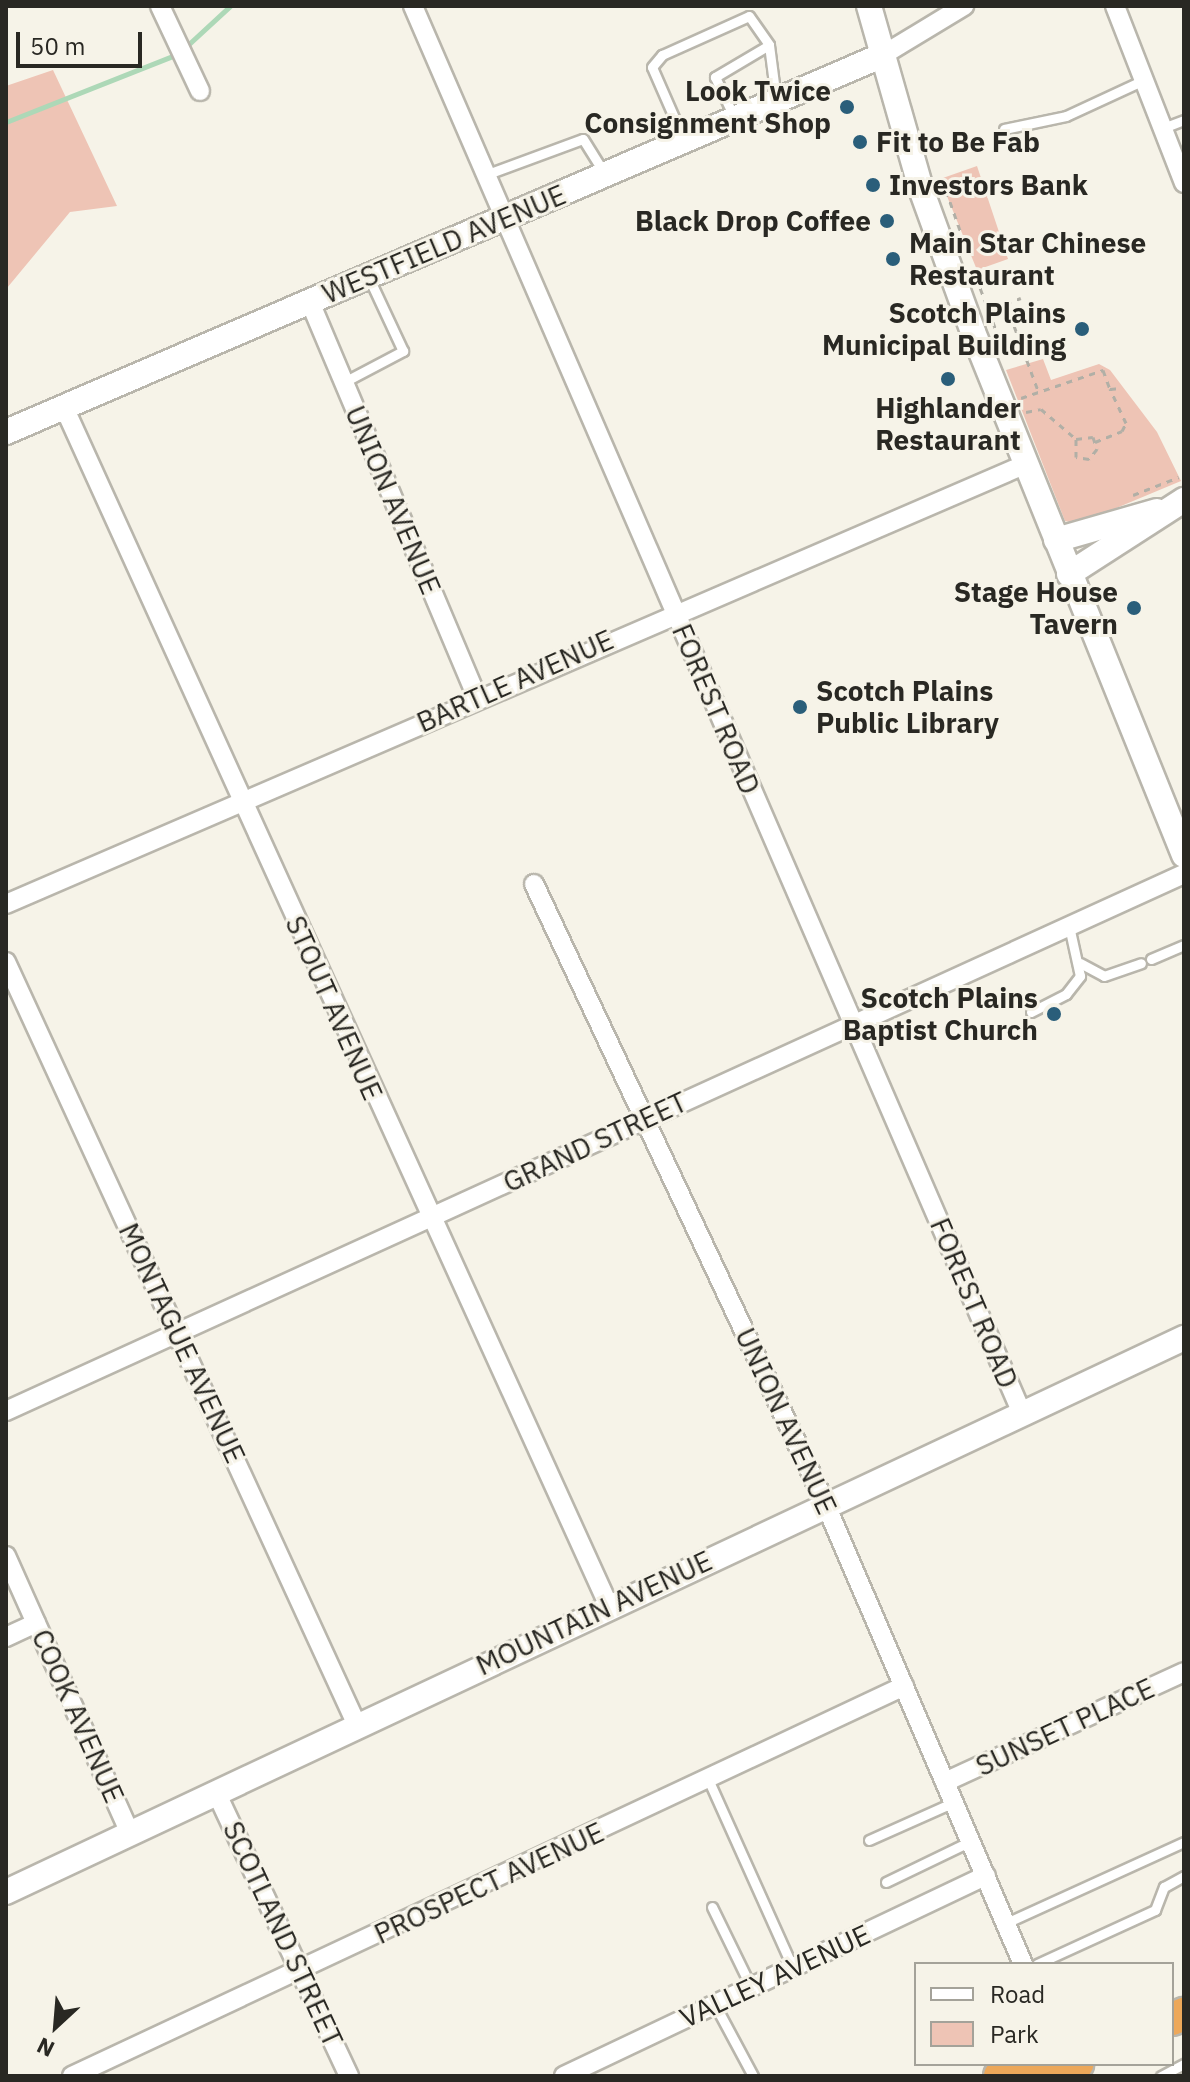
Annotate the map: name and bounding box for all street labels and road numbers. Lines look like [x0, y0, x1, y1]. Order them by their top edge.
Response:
street label: WESTFIELD AVENUE [317, 178, 571, 310]
street label: UNION AVENUE [338, 401, 448, 599]
street label: FOREST ROAD [665, 619, 767, 799]
street label: BARTLE AVENUE [412, 623, 618, 739]
street label: STOUT AVENUE [278, 911, 390, 1105]
street label: GRAND STREET [498, 1085, 692, 1199]
street label: FOREST ROAD [923, 1213, 1025, 1393]
street label: MONTAGUE AVENUE [112, 1218, 252, 1468]
street label: UNION AVENUE [728, 1323, 844, 1519]
street label: MOUNTAIN AVENUE [471, 1544, 717, 1682]
street label: COOK AVENUE [25, 1624, 131, 1808]
street label: SUNSET PLACE [970, 1671, 1160, 1783]
street label: PROSPECT AVENUE [369, 1815, 609, 1951]
street label: SCOTLAND STREET [216, 1816, 350, 2052]
street label: VALLEY AVENUE [674, 1917, 876, 2035]

